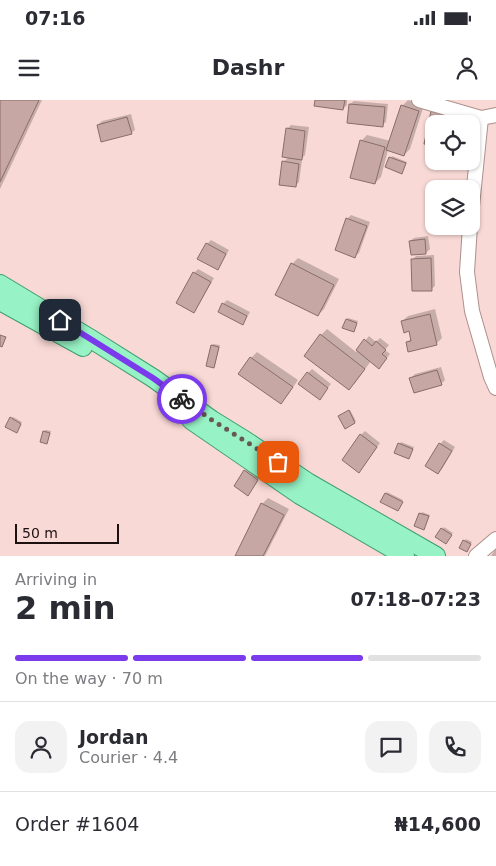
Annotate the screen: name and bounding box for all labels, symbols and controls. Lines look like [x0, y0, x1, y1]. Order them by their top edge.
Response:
text: 07:16 [25, 7, 85, 29]
icon: menu [15, 54, 43, 82]
icon: person [453, 54, 481, 82]
text: Dashr [212, 55, 284, 80]
map controls [425, 115, 480, 235]
button: locate [425, 115, 480, 170]
button: layers [425, 180, 480, 235]
pin [39, 299, 81, 341]
icon: home [46, 306, 74, 334]
courier [157, 374, 207, 424]
icon: bike [168, 385, 196, 413]
pin [257, 441, 299, 483]
icon: bag [264, 448, 292, 476]
scale bar [15, 521, 119, 544]
text: 50 m [22, 525, 58, 541]
text: Arriving in [15, 570, 97, 589]
text: 07:18–07:23 [351, 588, 481, 610]
text: 2 min [15, 589, 116, 627]
text: On the way · 70 m [15, 669, 163, 688]
button: person [15, 721, 67, 773]
button: chat [365, 721, 417, 773]
button: phone [429, 721, 481, 773]
text: Jordan [79, 726, 148, 748]
text: Courier · 4.4 [79, 748, 178, 767]
text: Order #1604 [15, 813, 139, 835]
text: ₦14,600 [394, 813, 481, 835]

